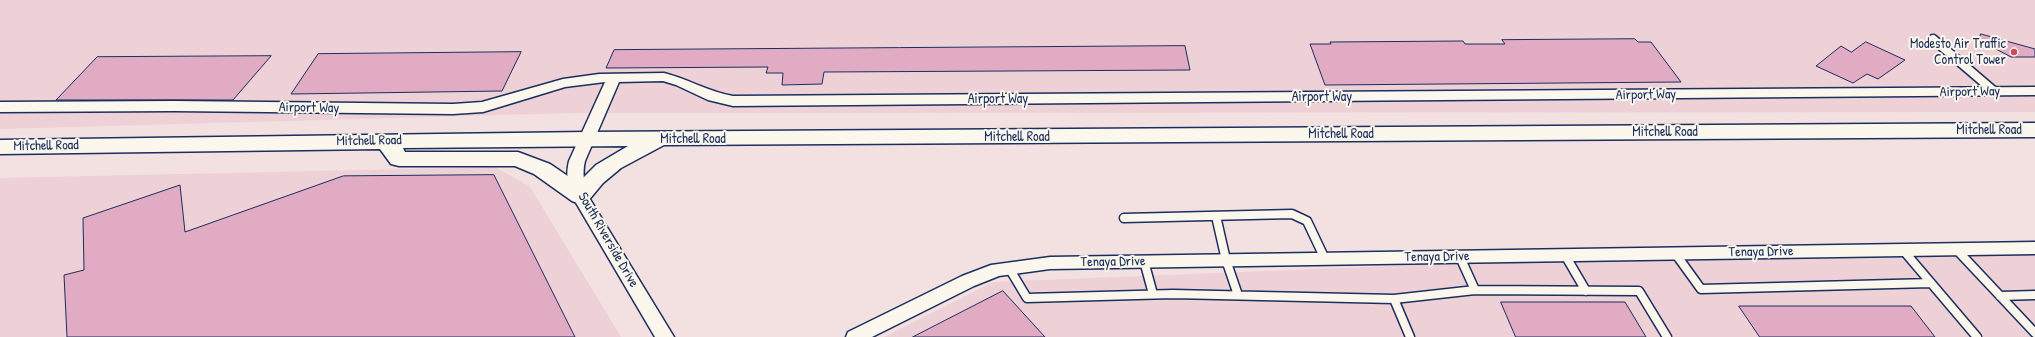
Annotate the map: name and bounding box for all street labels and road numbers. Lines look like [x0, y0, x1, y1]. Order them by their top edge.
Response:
street label: Airport Way [1940, 83, 2000, 101]
street label: Airport Way [1616, 86, 1676, 104]
street label: Airport Way [1292, 89, 1352, 105]
street label: Airport Way [968, 91, 1028, 107]
street label: Airport Way [279, 99, 339, 117]
street label: Mitchell Road [1956, 122, 2022, 138]
street label: Mitchell Road [1632, 124, 1698, 140]
street label: Mitchell Road [1308, 126, 1374, 142]
street label: Mitchell Road [984, 129, 1050, 145]
street label: Mitchell Road [660, 131, 726, 147]
street label: Mitchell Road [336, 132, 402, 150]
street label: Mitchell Road [13, 137, 79, 155]
street label: South Riverside Drive [574, 190, 642, 290]
street label: Tenaya Drive [1728, 243, 1794, 261]
street label: Tenaya Drive [1404, 248, 1470, 266]
street label: Tenaya Drive [1080, 253, 1146, 271]

